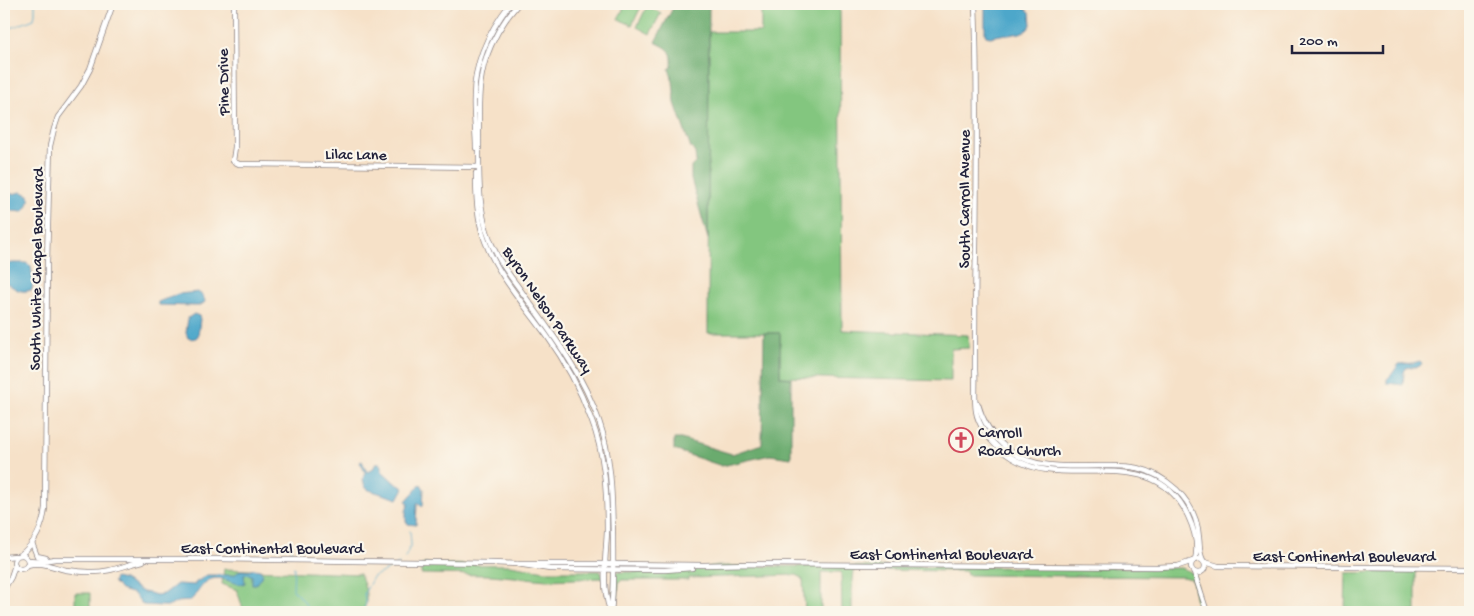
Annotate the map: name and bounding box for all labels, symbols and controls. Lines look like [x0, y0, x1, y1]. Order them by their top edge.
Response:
scale bar [1292, 22, 1383, 54]
text: 200 m [1299, 33, 1338, 51]
street label: Pine Drive [215, 48, 236, 117]
street label: South Carroll Avenue [957, 129, 976, 268]
street label: Lilac Lane [325, 146, 388, 167]
street label: South White Chapel Boulevard [27, 166, 50, 371]
street label: Byron Nelson Parkway [496, 243, 596, 378]
place label: Carroll Road Church [978, 425, 1062, 462]
church icon: Carroll Road Church [948, 427, 974, 453]
street label: East Continental Boulevard [181, 541, 365, 560]
street label: East Continental Boulevard [850, 547, 1034, 566]
street label: East Continental Boulevard [1253, 549, 1437, 568]

